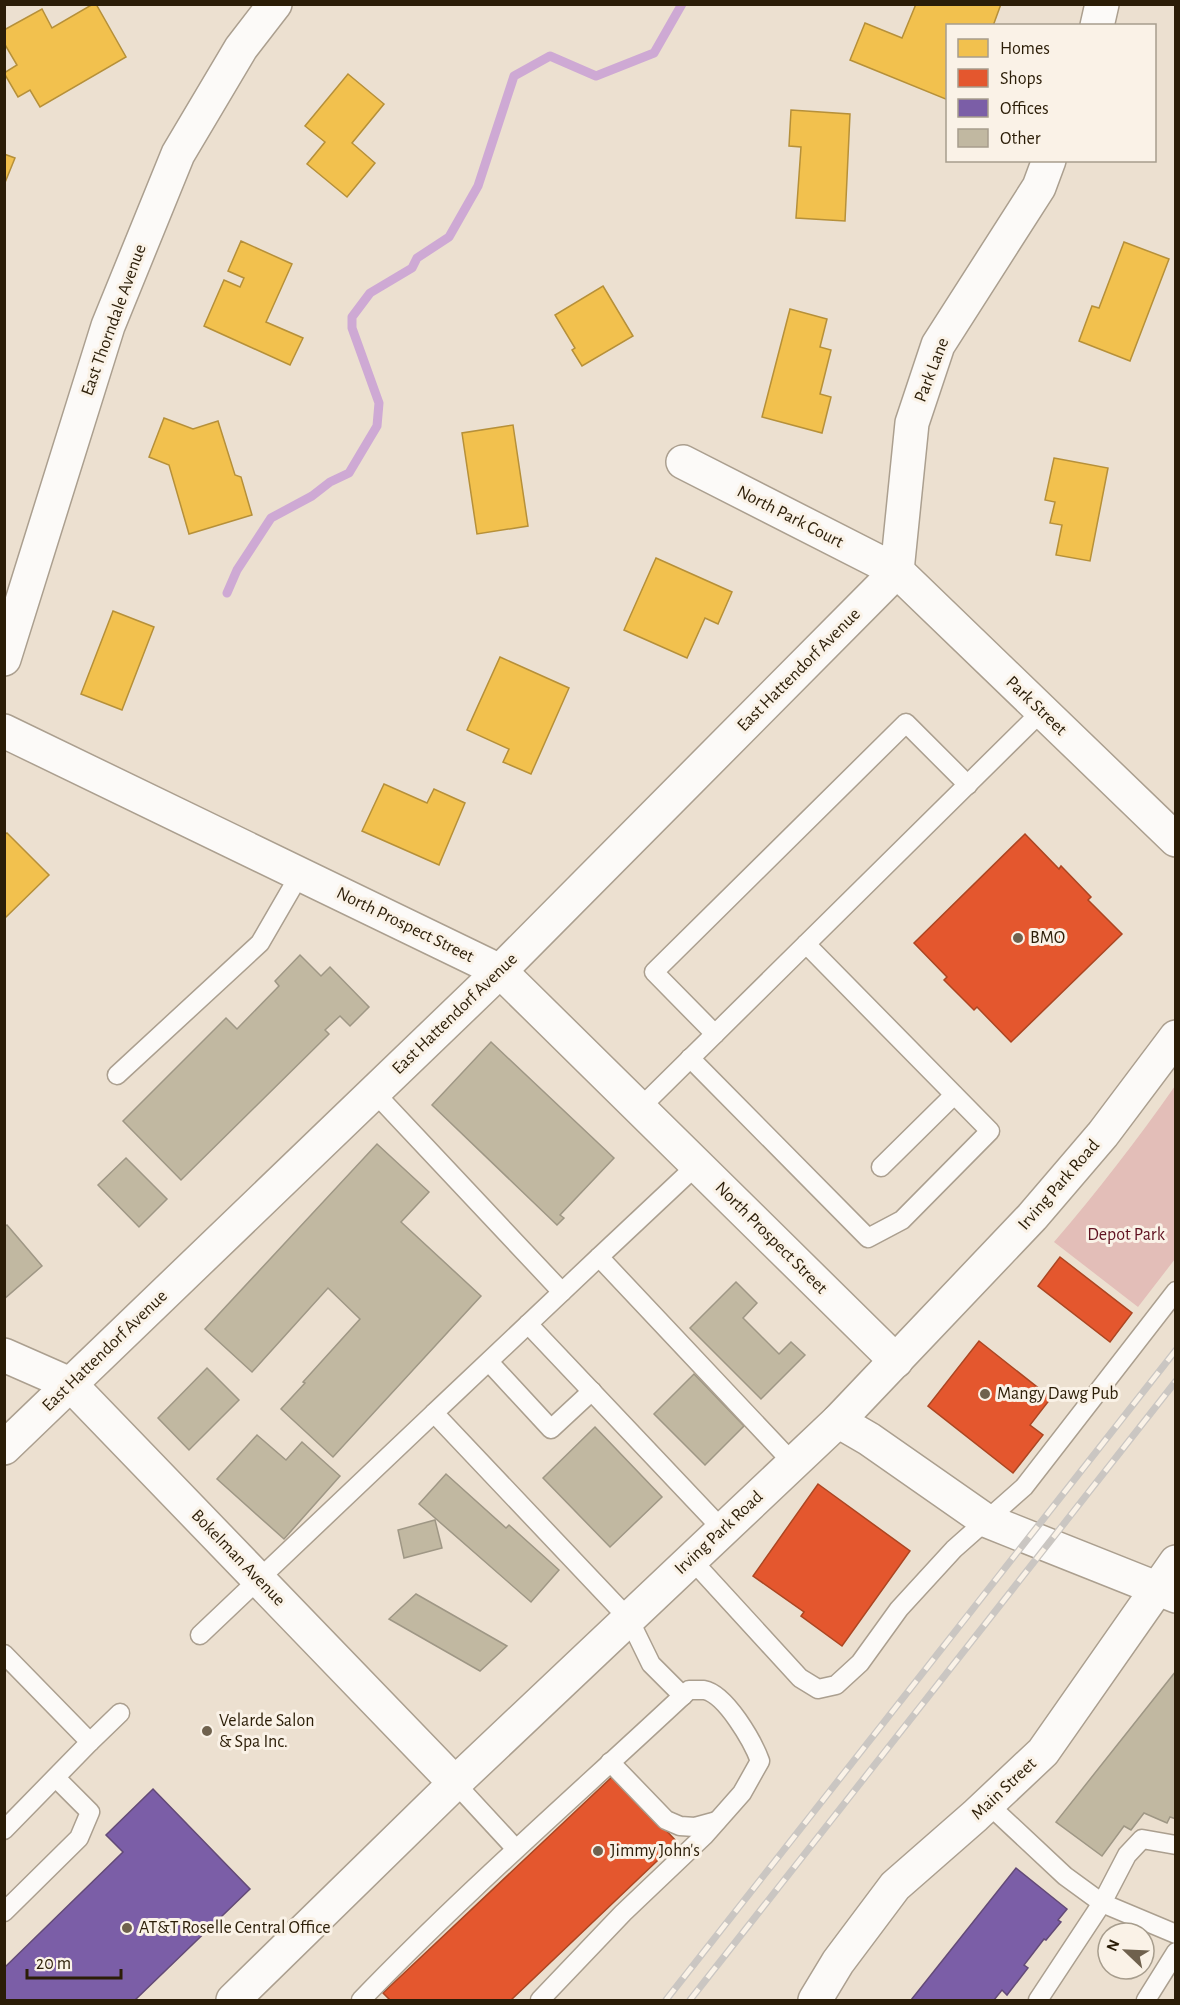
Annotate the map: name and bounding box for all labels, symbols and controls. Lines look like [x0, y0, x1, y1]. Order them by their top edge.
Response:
legend [946, 24, 1156, 162]
text: Homes [1000, 40, 1050, 58]
text: Shops [1000, 70, 1042, 88]
text: Offices [1000, 100, 1049, 118]
text: Other [1000, 130, 1041, 148]
street label: East Thorndale Avenue [78, 242, 150, 398]
street label: Park Lane [912, 335, 952, 405]
street label: North Park Court [734, 482, 846, 552]
street label: East Hattendorf Avenue [734, 605, 864, 735]
street label: Park Street [1002, 673, 1070, 739]
street label: North Prospect Street [333, 884, 477, 966]
place label: BMO [1030, 929, 1065, 947]
marker: BMO [1011, 931, 1025, 945]
street label: East Hattendorf Avenue [389, 950, 521, 1078]
street label: Irving Park Road [1015, 1136, 1103, 1234]
street label: North Prospect Street [711, 1178, 831, 1298]
park label: Depot Park [1087, 1226, 1166, 1244]
street label: East Hattendorf Avenue [39, 1287, 171, 1415]
place label: Mangy Dawg Pub [997, 1385, 1119, 1403]
marker: Mangy Dawg Pub [978, 1387, 992, 1401]
street label: Irving Park Road [671, 1488, 767, 1578]
street label: Bokelman Avenue [188, 1506, 288, 1610]
place label: Velarde Salon & Spa Inc. [219, 1712, 314, 1751]
marker: Velarde Salon & Spa Inc. [200, 1724, 214, 1738]
street label: Main Street [968, 1755, 1040, 1823]
place label: Jimmy John's [610, 1842, 700, 1860]
marker: Jimmy John's [591, 1844, 605, 1858]
place label: AT&T Roselle Central Office [139, 1919, 331, 1937]
marker: AT&T Roselle Central Office [120, 1921, 134, 1935]
north arrow [1096, 1921, 1156, 1981]
text: N [1104, 1937, 1123, 1954]
scale bar [27, 1942, 122, 1980]
text: 20 m [36, 1955, 71, 1973]

